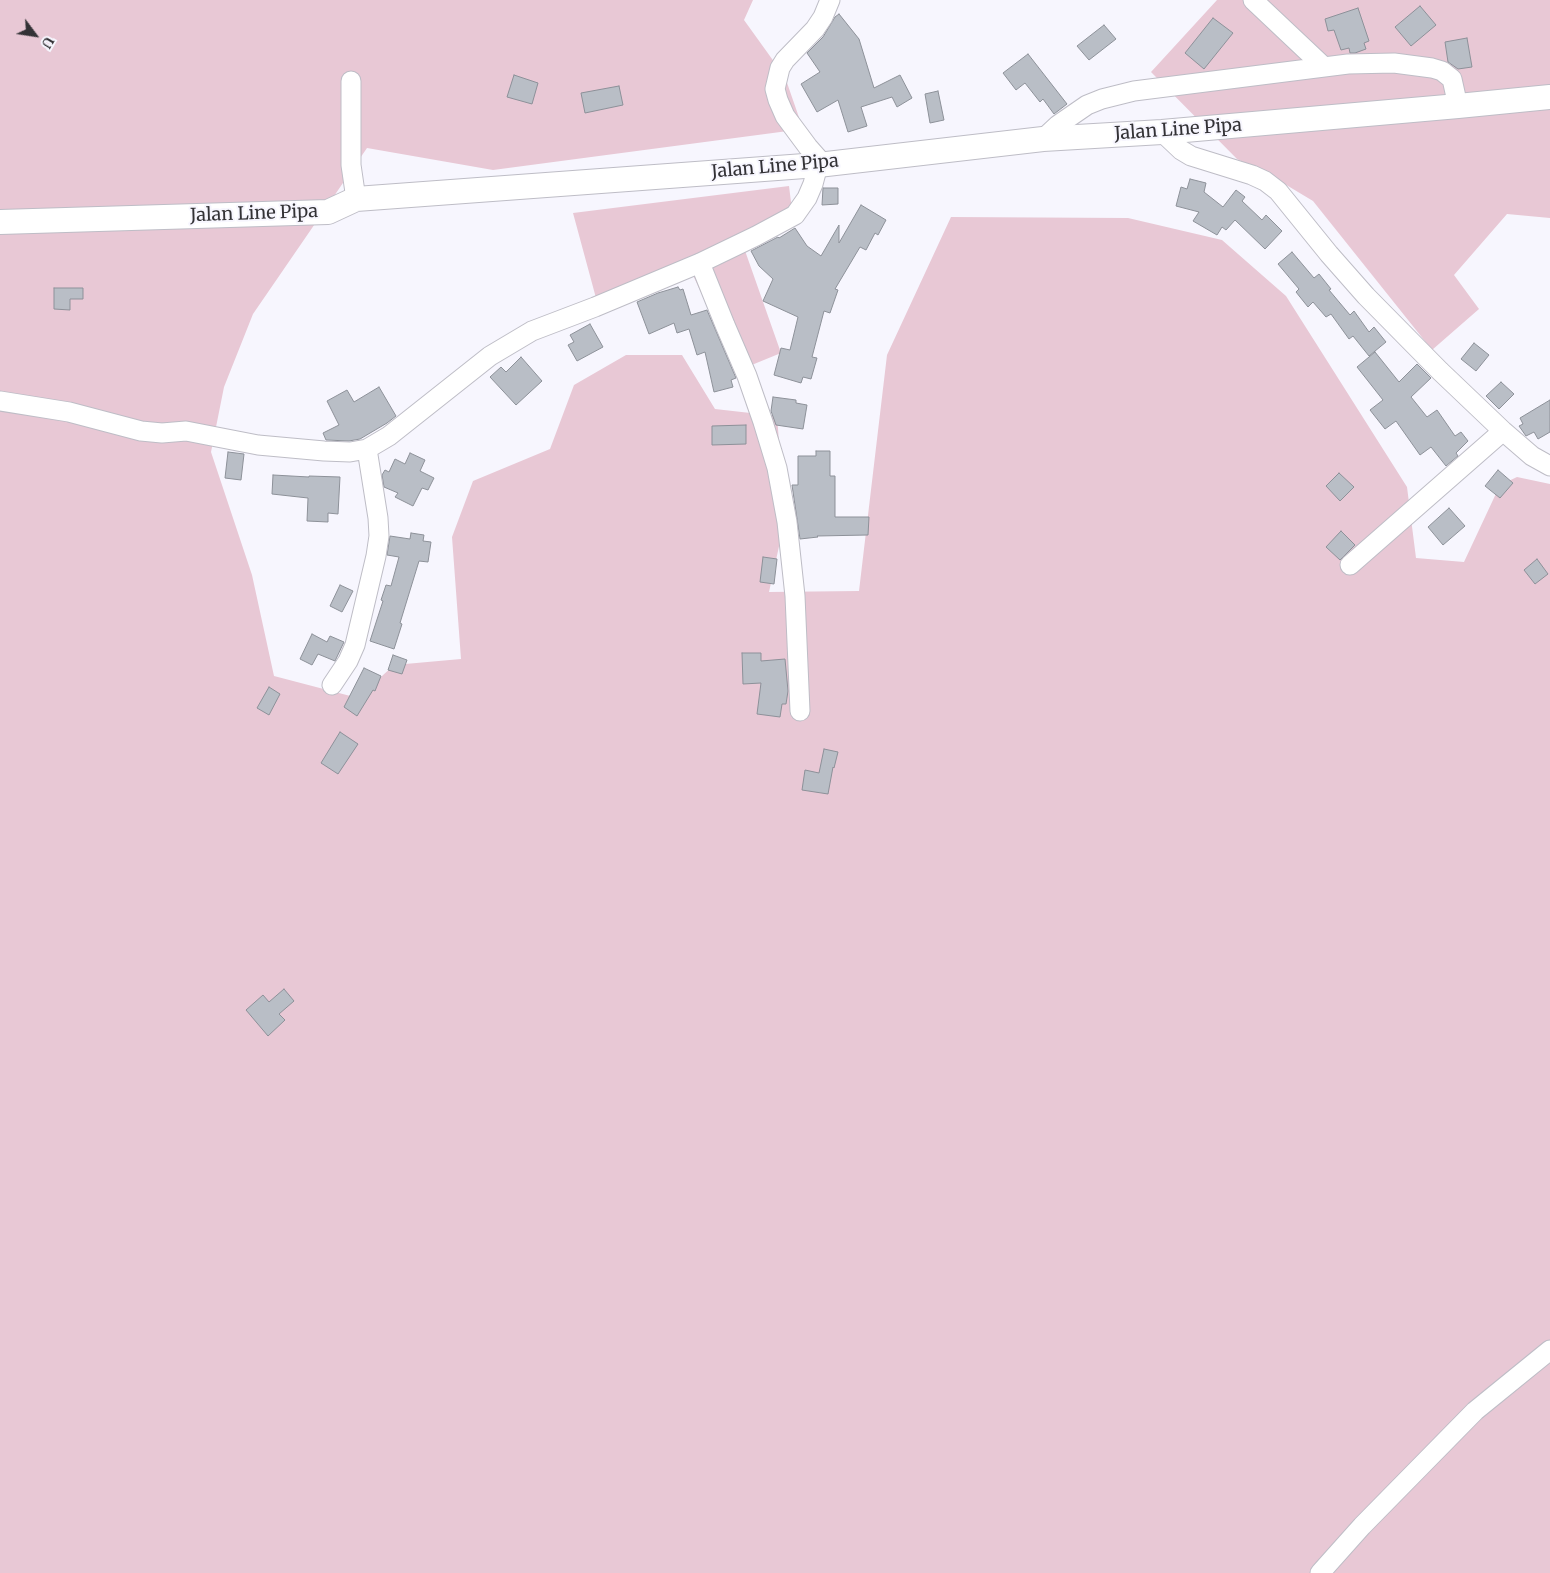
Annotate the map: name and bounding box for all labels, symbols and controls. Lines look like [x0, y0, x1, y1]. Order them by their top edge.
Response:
north arrow [10, 10, 60, 60]
text: U [37, 34, 58, 52]
street label: Jalan Line Pipa [1114, 115, 1242, 145]
street label: Jalan Line Pipa [710, 151, 840, 183]
street label: Jalan Line Pipa [190, 201, 318, 227]

